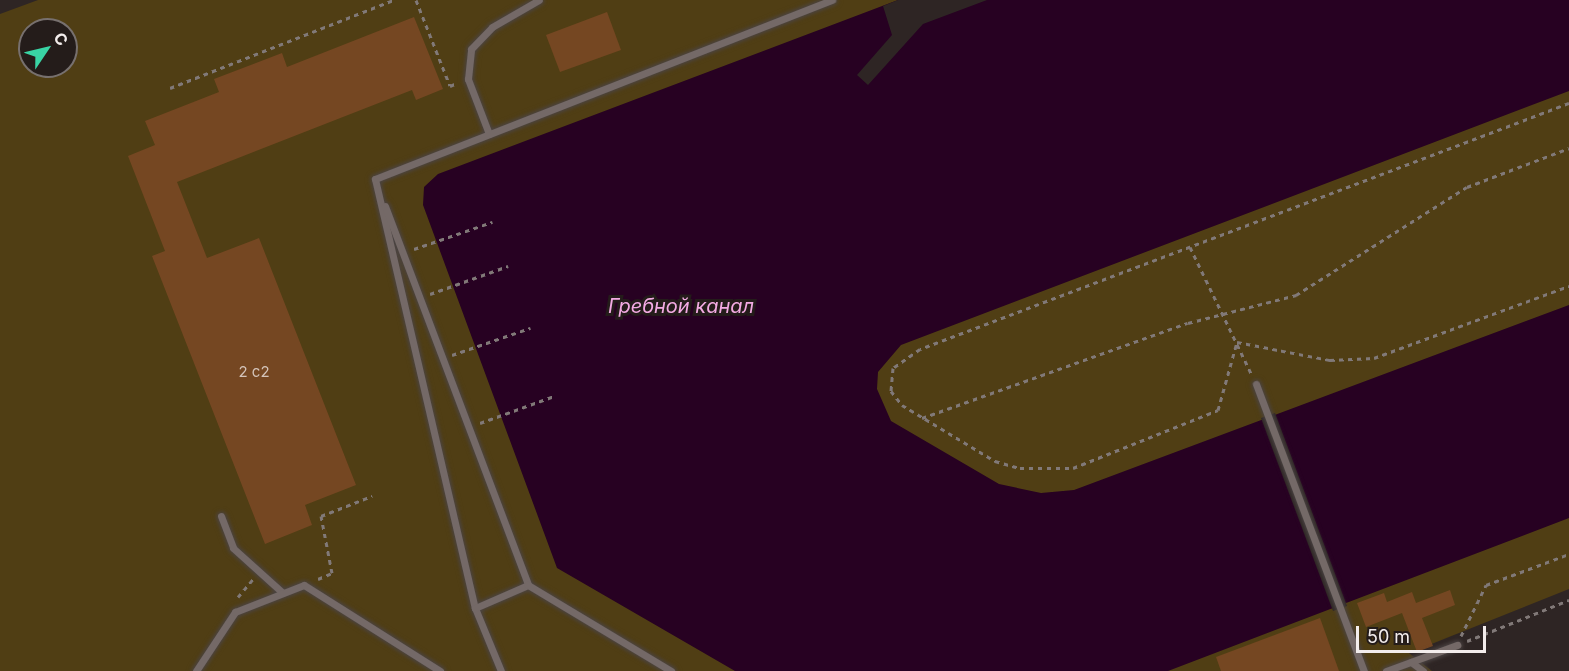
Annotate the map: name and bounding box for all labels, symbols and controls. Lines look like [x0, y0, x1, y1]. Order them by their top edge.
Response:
north arrow [18, 18, 78, 78]
text: С [50, 28, 73, 49]
water label: Гребной канал [608, 294, 754, 318]
house number: 2 с2 [238, 363, 270, 381]
scale bar [1359, 614, 1490, 652]
text: 50 m [1367, 626, 1410, 647]

